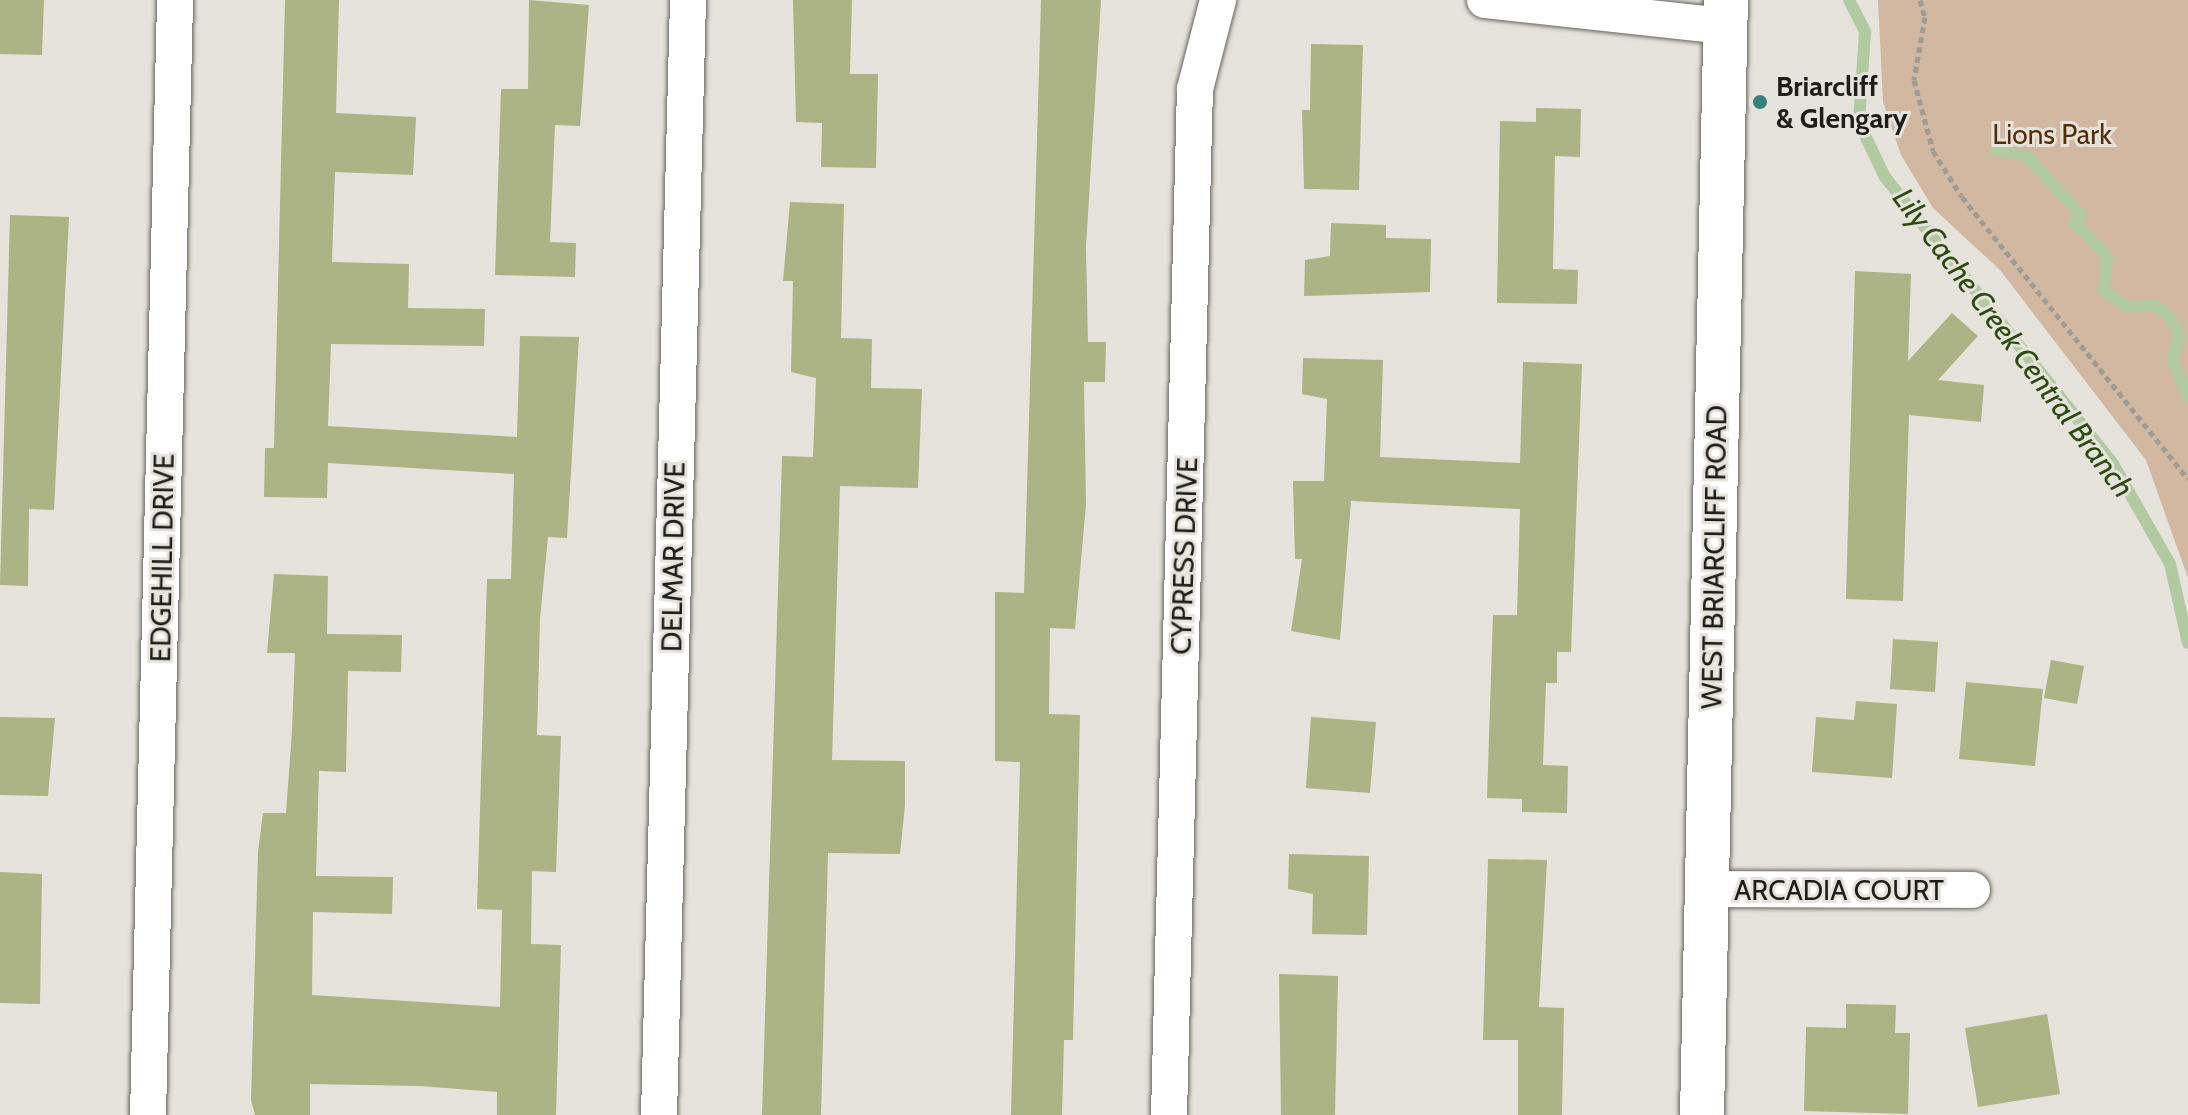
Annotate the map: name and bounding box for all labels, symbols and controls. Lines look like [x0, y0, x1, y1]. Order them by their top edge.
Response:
place label: Briarcliff & Glengary [1776, 69, 1908, 135]
marker: Briarcliff & Glengary [1751, 93, 1769, 111]
park label: Lions Park [1992, 117, 2112, 151]
water label: Lily Cache Creek Central Branch [1885, 181, 2141, 505]
street label: WEST BRIARCLIFF ROAD [1695, 405, 1733, 709]
street label: EDGEHILL DRIVE [143, 454, 181, 662]
street label: CYPRESS DRIVE [1164, 457, 1204, 655]
street label: DELMAR DRIVE [655, 462, 691, 652]
street label: ARCADIA COURT [1734, 873, 1944, 907]

